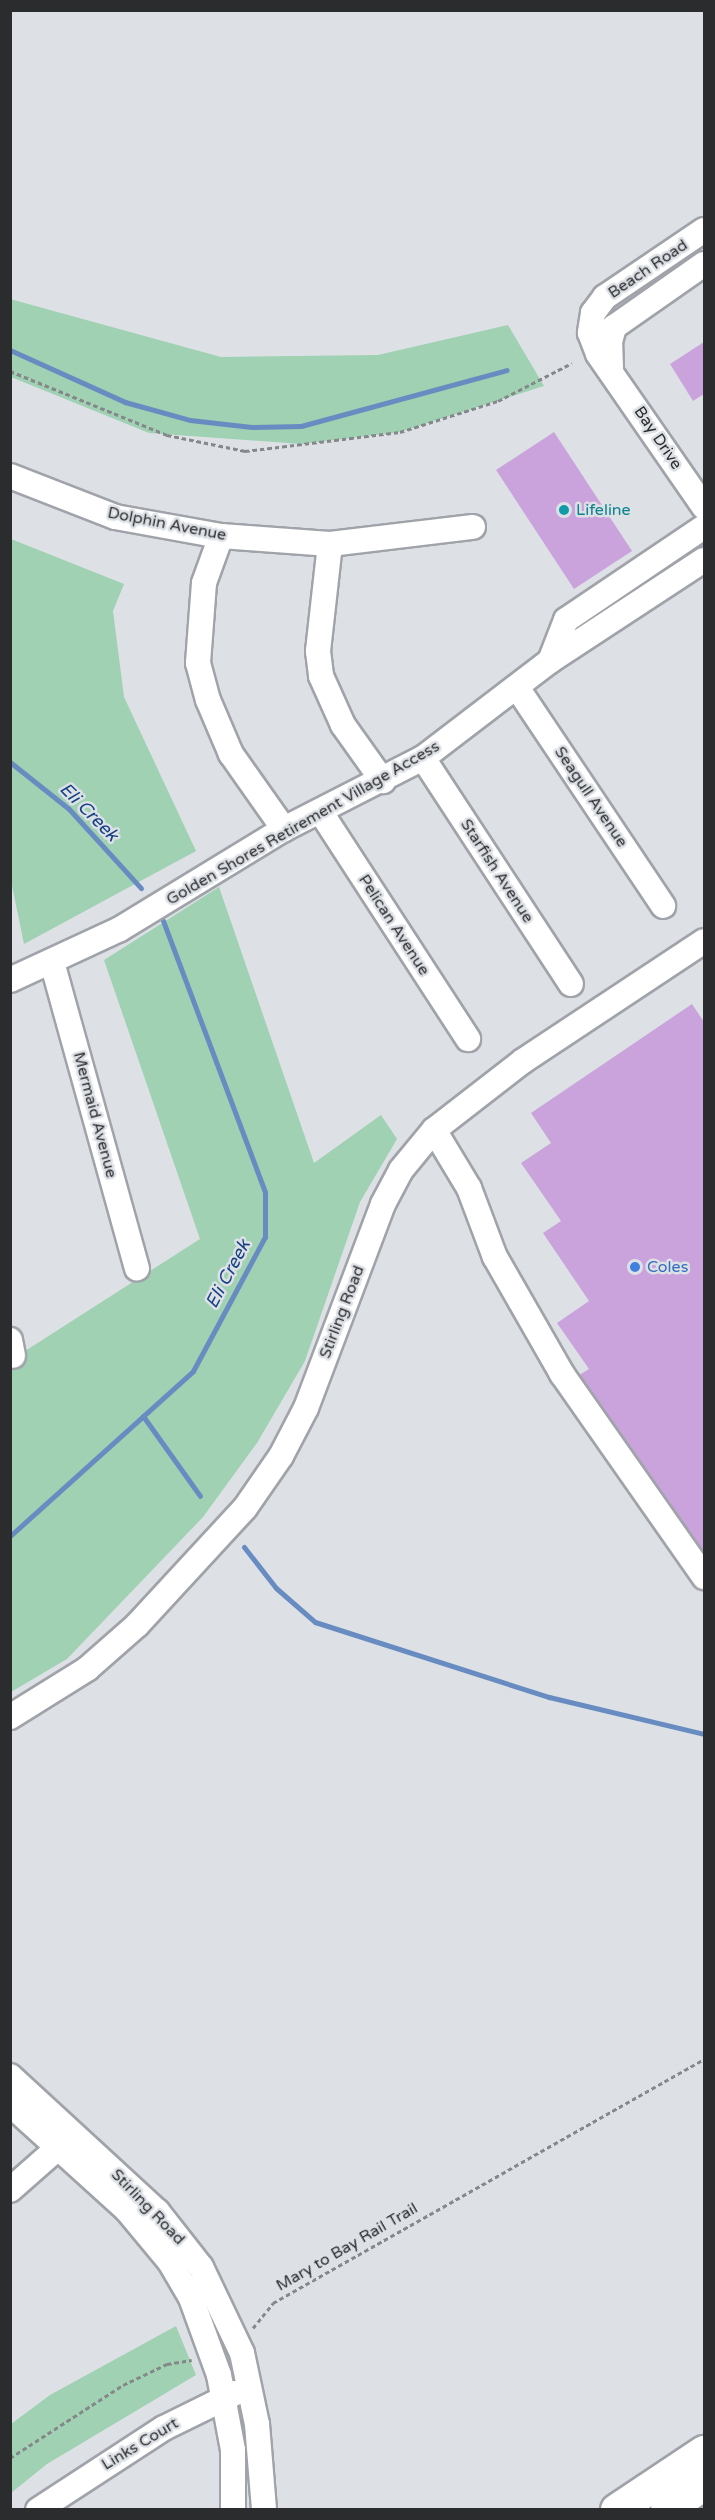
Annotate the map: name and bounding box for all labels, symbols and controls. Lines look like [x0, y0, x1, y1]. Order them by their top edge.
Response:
street label: Beach Road [605, 235, 691, 303]
street label: Bay Drive [630, 403, 686, 473]
place label: Lifeline [576, 500, 631, 520]
street label: Dolphin Avenue [106, 503, 228, 545]
marker: Lifeline [557, 503, 571, 517]
street label: Golden Shores Retirement Village Access [163, 737, 443, 909]
street label: Seagull Avenue [550, 743, 632, 851]
water label: Eli Creek [55, 778, 123, 846]
street label: Starfish Avenue [456, 816, 538, 926]
street label: Pelican Avenue [354, 871, 434, 979]
street label: Mermaid Avenue [69, 1050, 121, 1180]
water label: Eli Creek [201, 1236, 255, 1312]
place label: Coles [647, 1257, 688, 1277]
marker: Coles [628, 1260, 642, 1274]
street label: Stirling Road [315, 1263, 369, 1361]
street label: Stirling Road [107, 2165, 189, 2249]
street label: Mary to Bay Rail Trail [273, 2199, 421, 2295]
street label: Links Court [98, 2414, 182, 2474]

